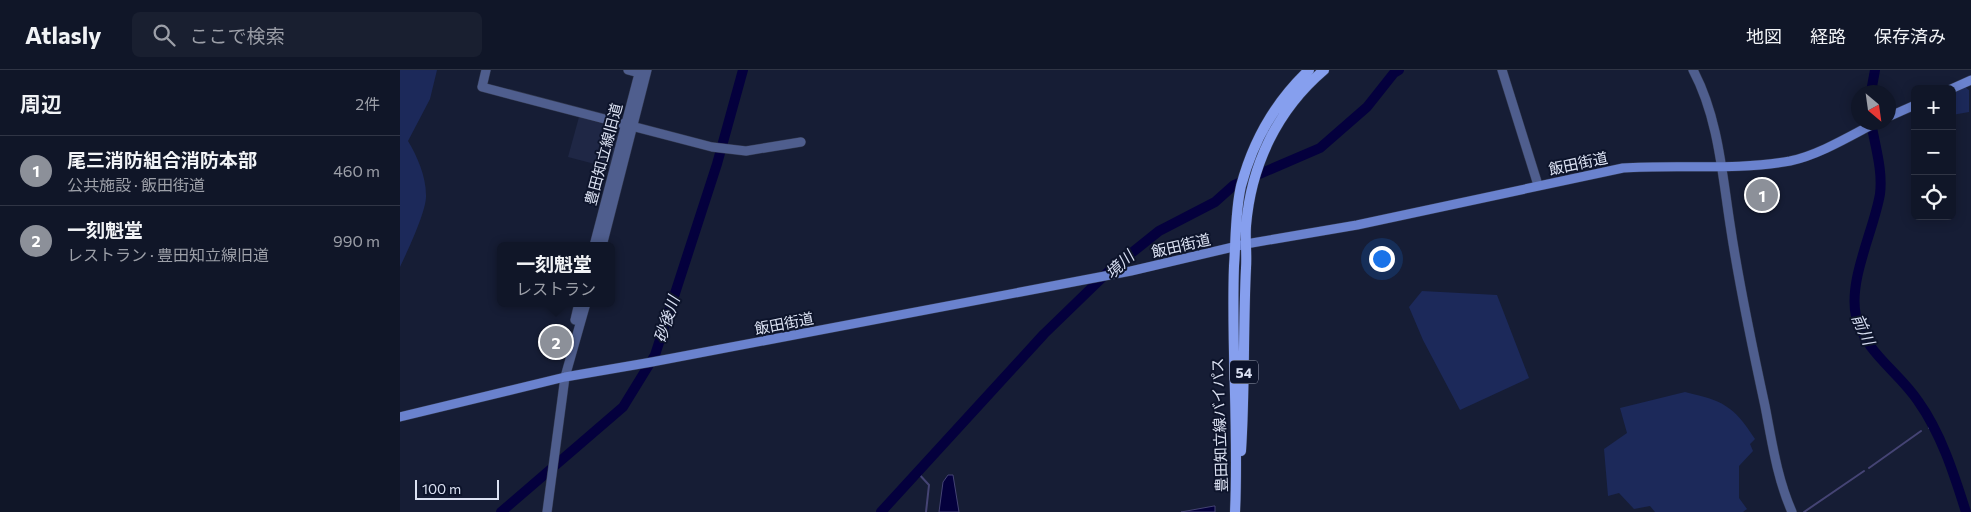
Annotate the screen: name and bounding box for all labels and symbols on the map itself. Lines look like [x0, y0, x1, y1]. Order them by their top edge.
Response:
north arrow [1851, 85, 1896, 130]
street label: 豊田知立線旧道 [581, 101, 625, 207]
street label: 飯田街道 [1547, 148, 1609, 178]
pin: 1 [1746, 176, 1778, 214]
street label: 飯田街道 [1150, 229, 1212, 261]
water label: 境川 [1101, 245, 1139, 282]
your location [1369, 246, 1395, 272]
water label: 砂後川 [650, 291, 683, 345]
street label: 飯田街道 [753, 308, 815, 338]
water label: 前川 [1849, 311, 1880, 349]
pin: 2 [540, 323, 572, 361]
street label: 豊田知立線バイパス [1208, 357, 1230, 493]
road number: 54 [1230, 360, 1258, 384]
scale bar [415, 477, 499, 500]

